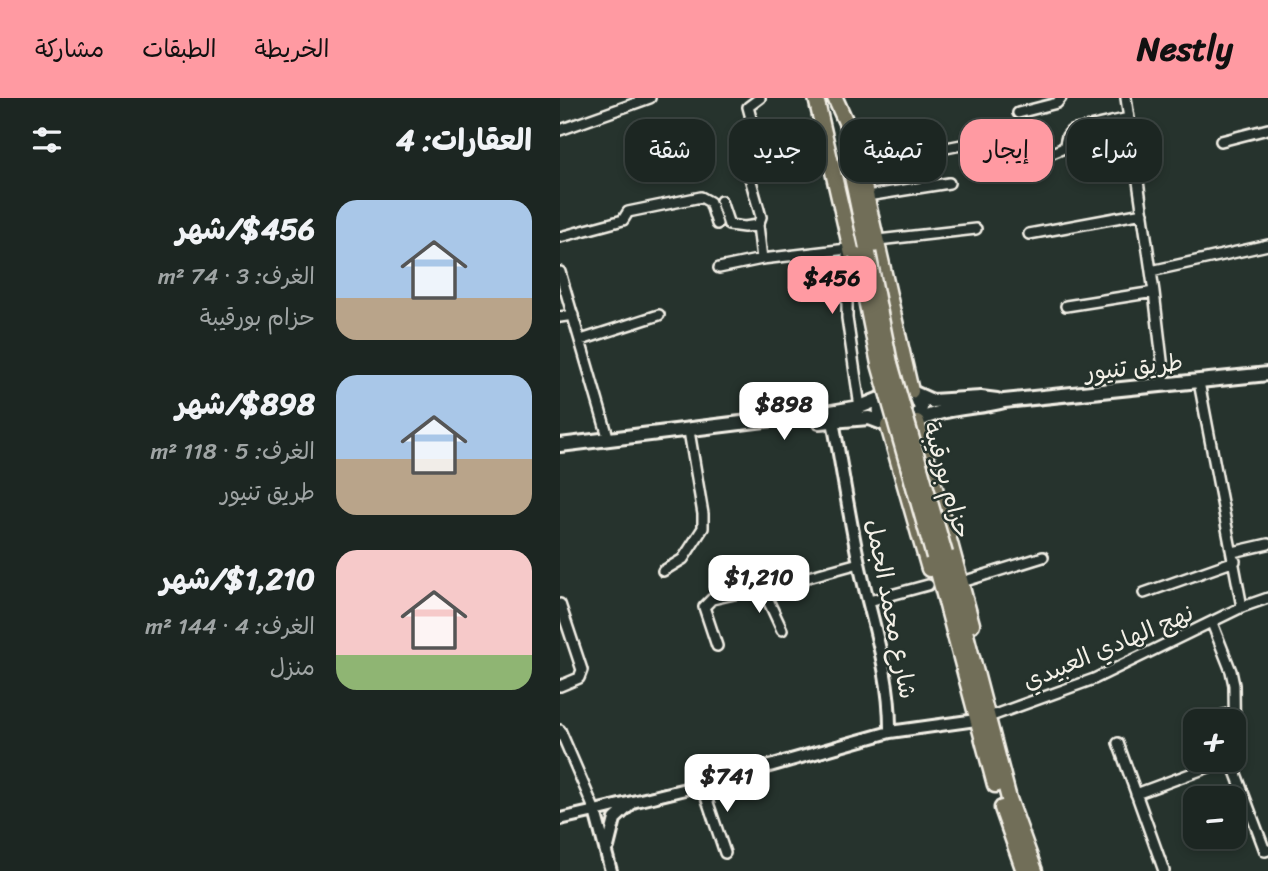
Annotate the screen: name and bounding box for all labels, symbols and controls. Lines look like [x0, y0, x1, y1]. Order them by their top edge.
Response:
text: Nestly [1137, 20, 1233, 78]
text: مشاركة [35, 28, 104, 70]
text: الطبقات [142, 28, 217, 70]
text: الخريطة [255, 28, 329, 70]
text: العقارات: 4 [396, 113, 532, 167]
chip: شقة [625, 119, 715, 182]
chip: جديد [729, 119, 826, 182]
chip: تصفية [840, 119, 946, 182]
chip: إيجار [960, 119, 1053, 182]
chip: شراء [1067, 119, 1162, 182]
icon: filters [28, 121, 66, 159]
text: $456/شهر [176, 202, 315, 256]
icon: home [392, 228, 476, 312]
text: الغرف: 3 · 74 m² [158, 256, 315, 297]
pin: $456 [791, 256, 873, 316]
text: $456 [804, 258, 860, 299]
text: حزام بورقيبة [200, 297, 315, 338]
street label: طريق تنيور [1081, 341, 1185, 393]
text: $898/شهر [175, 377, 315, 431]
pin: $898 [743, 382, 825, 442]
text: $898 [755, 384, 813, 425]
icon: home [392, 403, 476, 487]
street label: حزام بورقيبة [910, 416, 984, 544]
text: الغرف: 5 · 118 m² [151, 431, 315, 472]
text: طريق تنيور [221, 472, 315, 513]
street label: شارع محمد الجمل [853, 515, 929, 703]
text: $1,210/شهر [160, 552, 315, 606]
pin: $1,210 [702, 556, 816, 615]
text: $1,210 [724, 557, 794, 598]
icon: home [392, 578, 476, 662]
street label: نهج الهادي العبيدي [1016, 592, 1200, 702]
text: الغرف: 4 · 144 m² [145, 606, 315, 647]
text: منزل [270, 647, 315, 688]
map controls [1183, 709, 1246, 849]
button: + [1183, 709, 1246, 772]
pin: $741 [686, 754, 768, 814]
text: $741 [701, 756, 753, 797]
button: − [1183, 786, 1246, 849]

